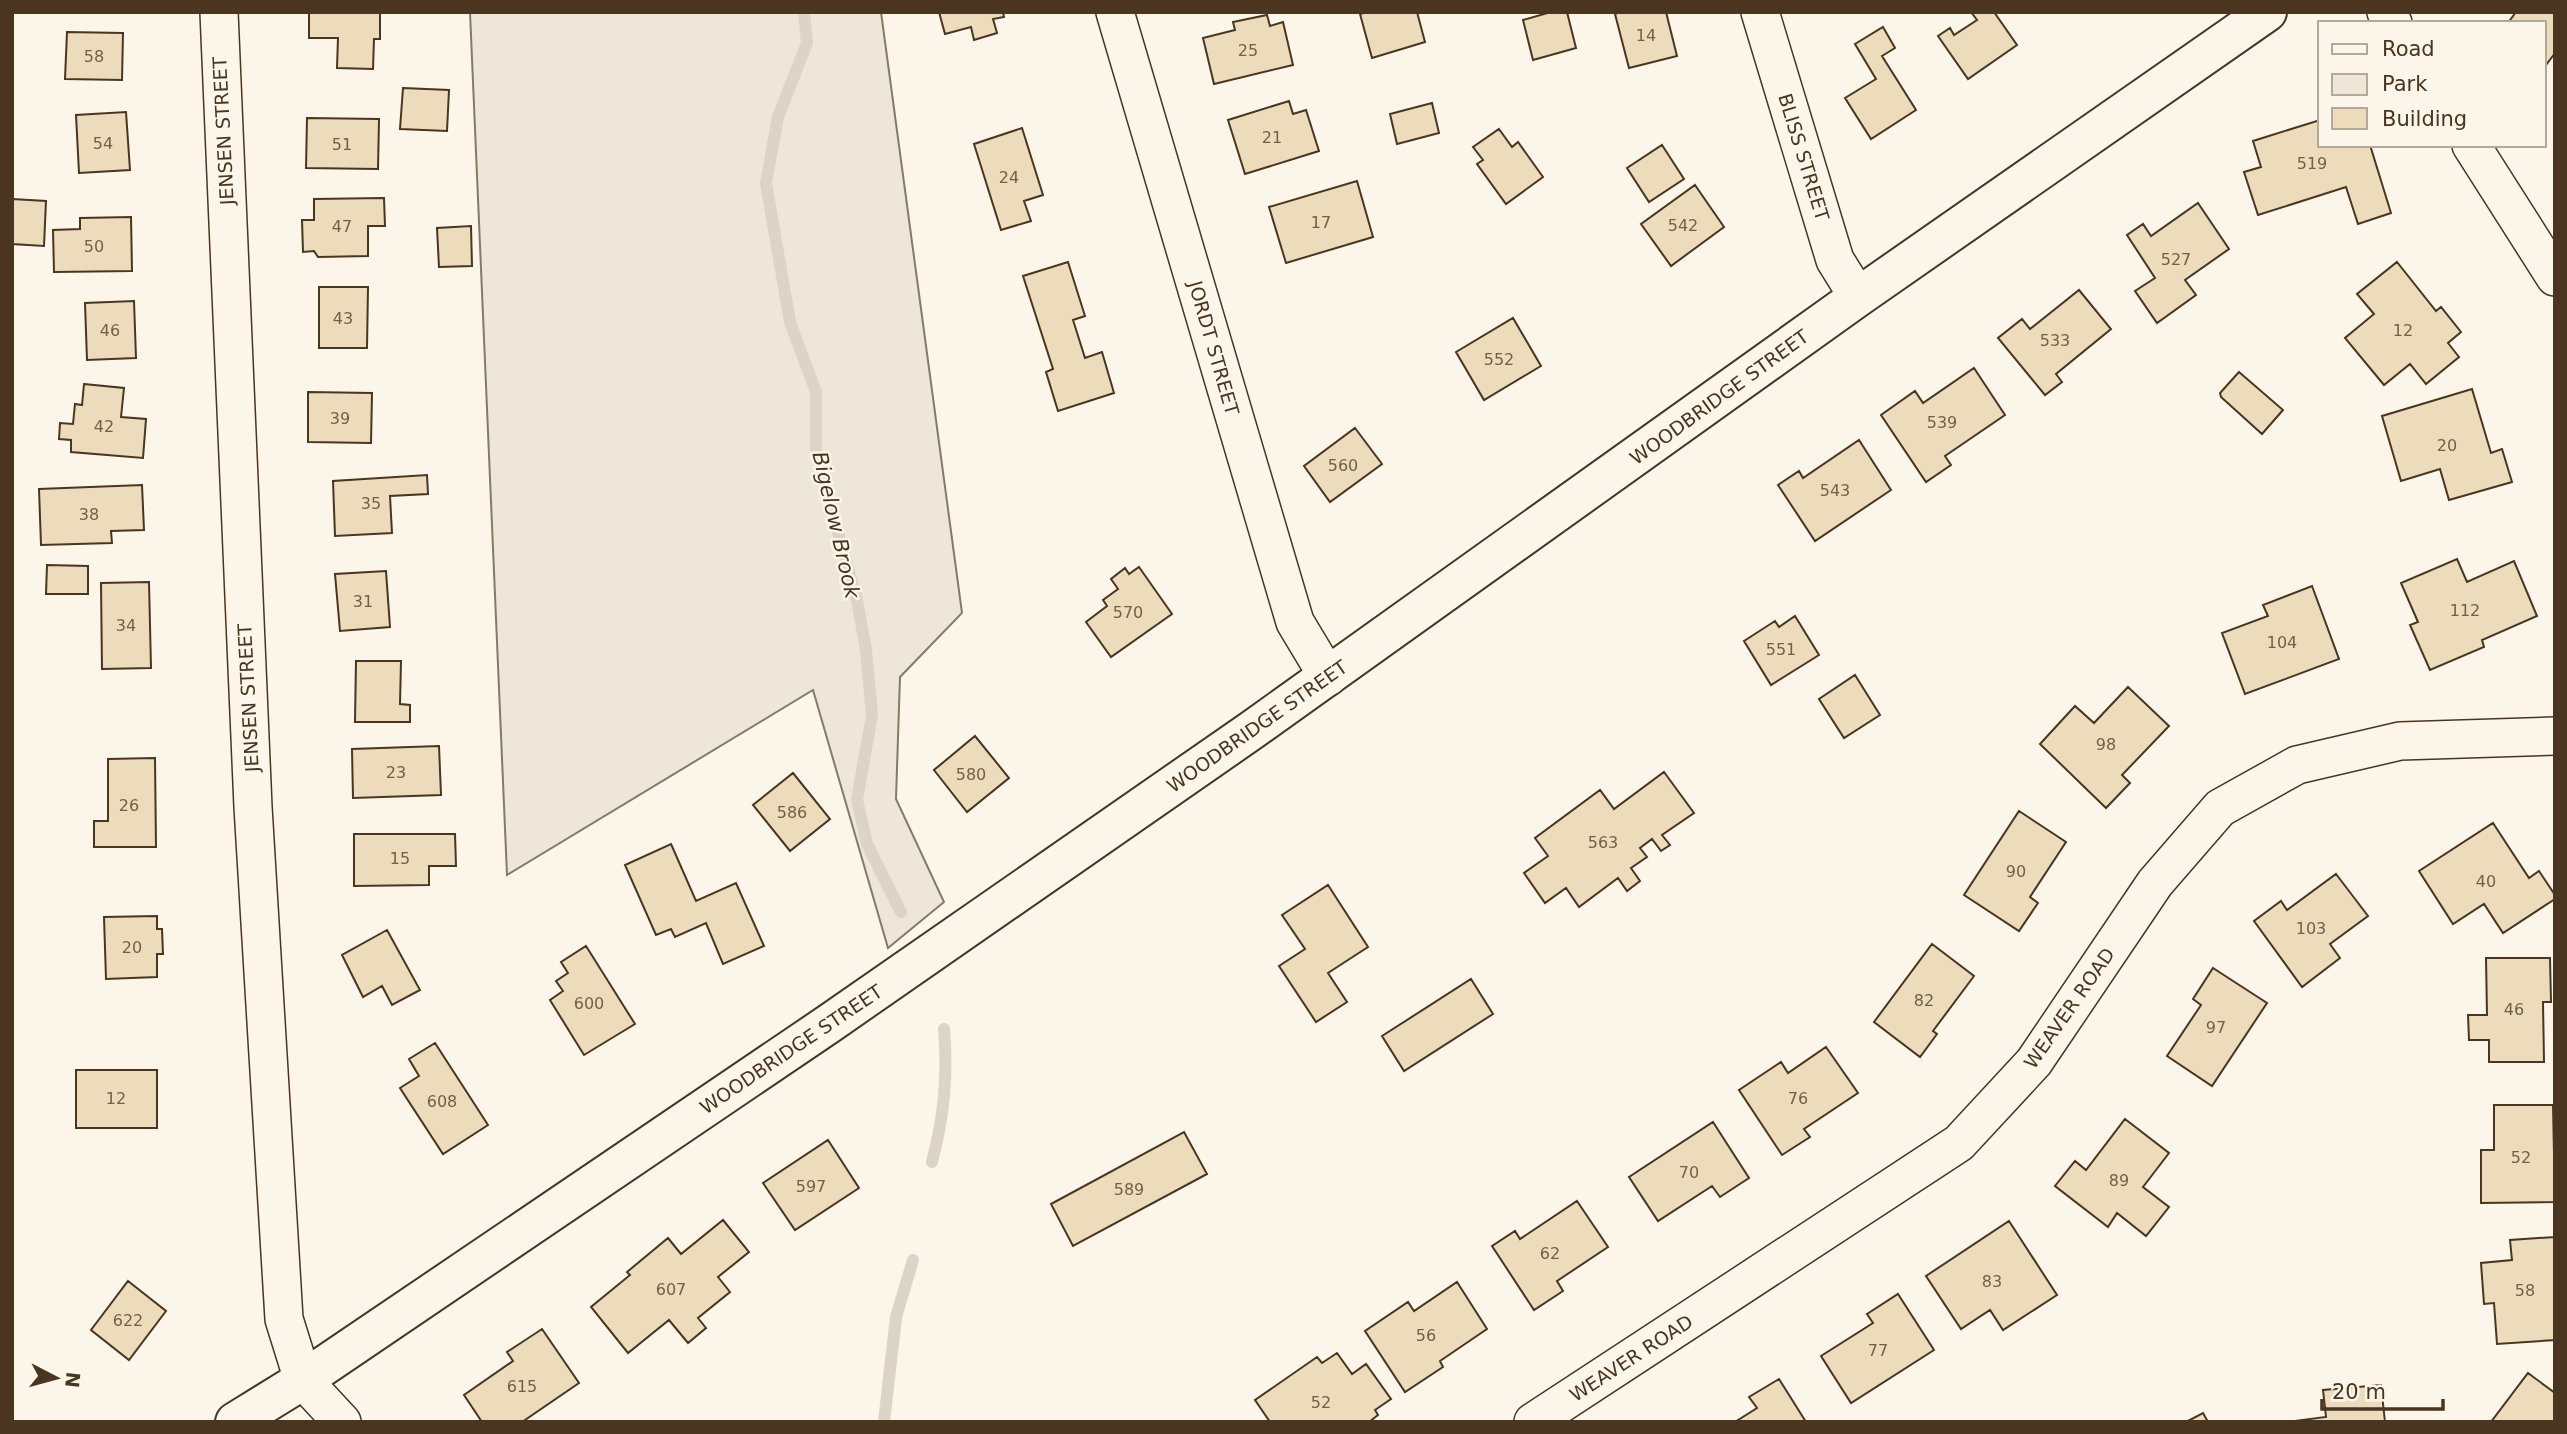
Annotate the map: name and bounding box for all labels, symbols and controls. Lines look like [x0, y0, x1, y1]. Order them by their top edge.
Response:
legend [2318, 21, 2546, 147]
house number: 14 [1636, 26, 1656, 45]
text: Road [2382, 37, 2435, 61]
house number: 25 [1238, 41, 1258, 60]
house number: 58 [84, 47, 104, 66]
street label: JENSEN STREET [208, 56, 238, 207]
text: Park [2382, 72, 2428, 96]
street label: BLISS STREET [1774, 91, 1834, 224]
text: Building [2382, 107, 2467, 131]
house number: 21 [1262, 128, 1282, 147]
house number: 54 [93, 134, 113, 153]
house number: 51 [332, 135, 352, 154]
house number: 519 [2297, 154, 2327, 173]
house number: 24 [999, 168, 1019, 187]
house number: 17 [1311, 213, 1331, 232]
house number: 542 [1668, 216, 1698, 235]
house number: 47 [332, 217, 352, 236]
house number: 50 [84, 237, 104, 256]
house number: 527 [2161, 250, 2191, 269]
street label: JORDT STREET [1184, 277, 1244, 418]
house number: 43 [333, 309, 353, 328]
house number: 46 [100, 321, 120, 340]
house number: 12 [2393, 321, 2413, 340]
street label: WOODBRIDGE STREET [1626, 325, 1813, 469]
house number: 533 [2040, 331, 2070, 350]
house number: 552 [1484, 350, 1514, 369]
house number: 39 [330, 409, 350, 428]
house number: 539 [1927, 413, 1957, 432]
house number: 42 [94, 417, 114, 436]
house number: 20 [2437, 436, 2457, 455]
water label: Bigelow Brook [807, 449, 865, 602]
house number: 560 [1328, 456, 1358, 475]
house number: 543 [1820, 481, 1850, 500]
house number: 35 [361, 494, 381, 513]
house number: 38 [79, 505, 99, 524]
house number: 31 [353, 592, 373, 611]
house number: 112 [2450, 601, 2480, 620]
house number: 570 [1113, 603, 1143, 622]
house number: 34 [116, 616, 136, 635]
street label: JENSEN STREET [233, 623, 263, 774]
house number: 104 [2267, 633, 2297, 652]
house number: 551 [1766, 640, 1796, 659]
street label: WOODBRIDGE STREET [1163, 655, 1352, 797]
house number: 98 [2096, 735, 2116, 754]
house number: 23 [386, 763, 406, 782]
house number: 580 [956, 765, 986, 784]
house number: 26 [119, 796, 139, 815]
house number: 586 [777, 803, 807, 822]
house number: 563 [1588, 833, 1618, 852]
house number: 15 [390, 849, 410, 868]
house number: 90 [2006, 862, 2026, 881]
house number: 40 [2476, 872, 2496, 891]
house number: 103 [2296, 919, 2326, 938]
house number: 20 [122, 938, 142, 957]
street label: WEAVER ROAD [2019, 943, 2119, 1073]
street label: WOODBRIDGE STREET [696, 980, 887, 1118]
house number: 82 [1914, 991, 1934, 1010]
house number: 600 [574, 994, 604, 1013]
house number: 46 [2504, 1000, 2524, 1019]
house number: 97 [2206, 1018, 2226, 1037]
house number: 12 [106, 1089, 126, 1108]
house number: 76 [1788, 1089, 1808, 1108]
house number: 608 [427, 1092, 457, 1111]
house number: 52 [2511, 1148, 2531, 1167]
house number: 70 [1679, 1163, 1699, 1182]
house number: 89 [2109, 1171, 2129, 1190]
house number: 597 [796, 1177, 826, 1196]
house number: 589 [1114, 1180, 1144, 1199]
house number: 62 [1540, 1244, 1560, 1263]
house number: 83 [1982, 1272, 2002, 1291]
house number: 607 [656, 1280, 686, 1299]
house number: 58 [2515, 1281, 2535, 1300]
street label: WEAVER ROAD [1565, 1310, 1697, 1406]
house number: 622 [113, 1311, 143, 1330]
house number: 56 [1416, 1326, 1436, 1345]
house number: 77 [1868, 1341, 1888, 1360]
north arrow [21, 1343, 91, 1413]
scale bar [2322, 1368, 2443, 1412]
text: N [61, 1371, 85, 1389]
house number: 615 [507, 1377, 537, 1396]
text: 20 m [2332, 1380, 2386, 1404]
house number: 52 [1311, 1393, 1331, 1412]

